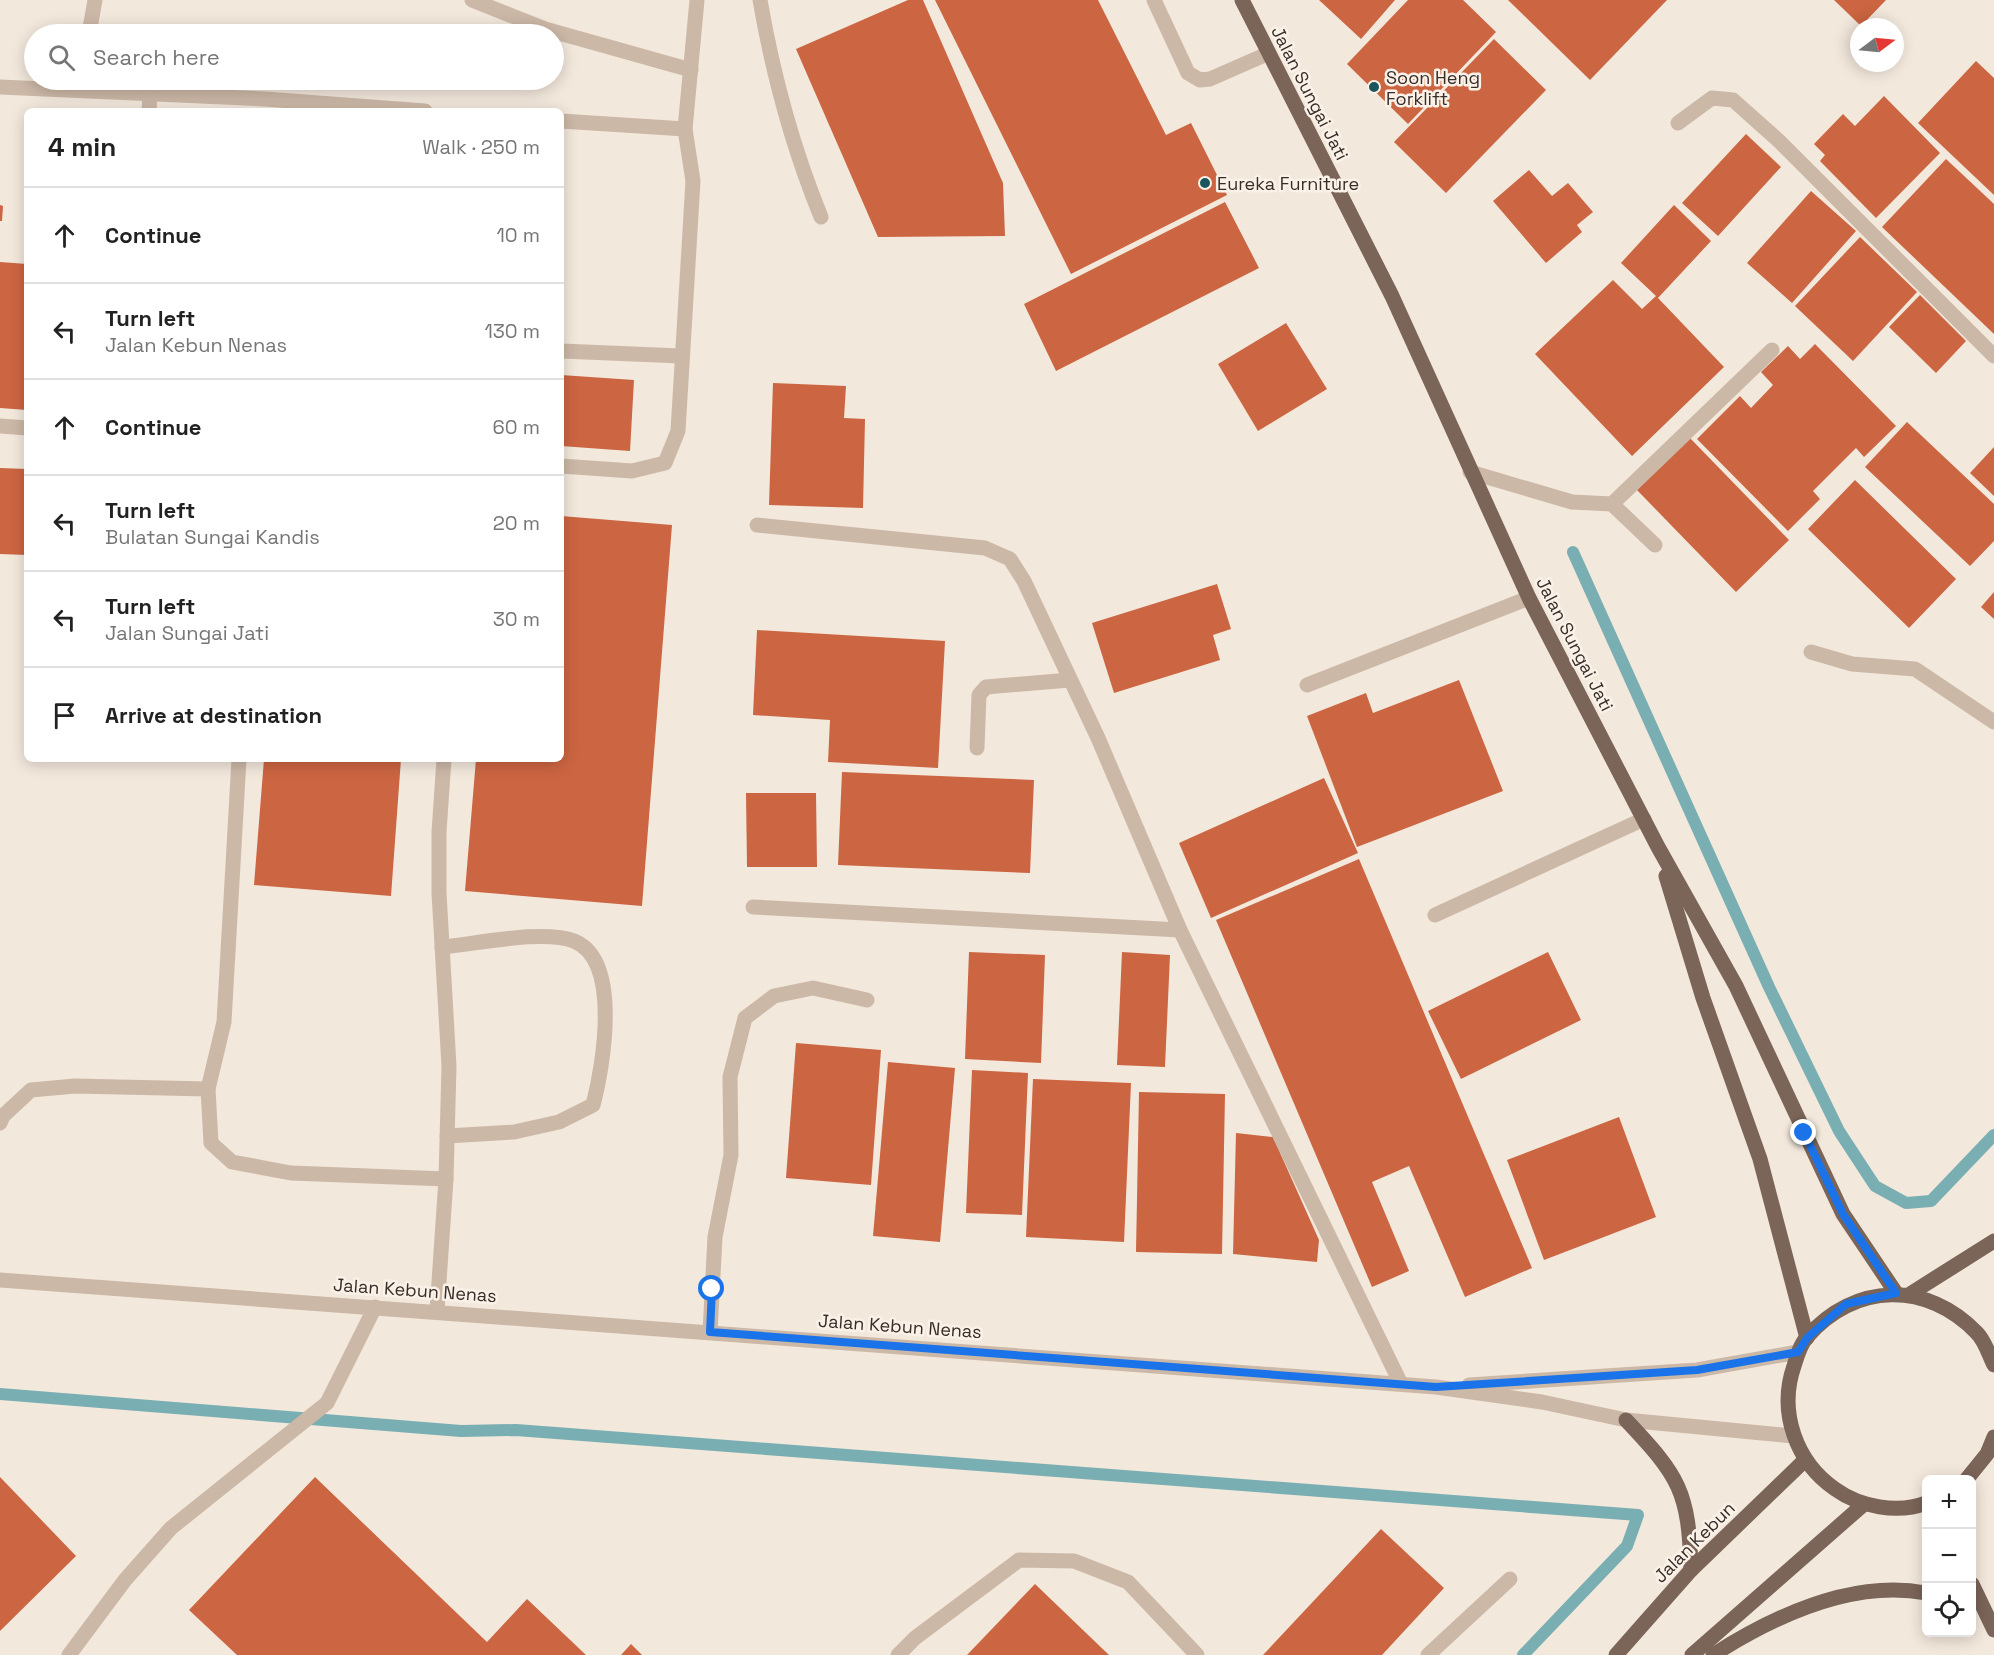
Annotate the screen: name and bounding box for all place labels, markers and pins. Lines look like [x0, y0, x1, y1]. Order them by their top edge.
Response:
place label: Soon Heng Forklift [1386, 66, 1480, 110]
marker: Soon Heng Forklift [1367, 80, 1381, 94]
place label: Eureka Furniture [1217, 172, 1359, 195]
marker: Eureka Furniture [1198, 176, 1212, 190]

